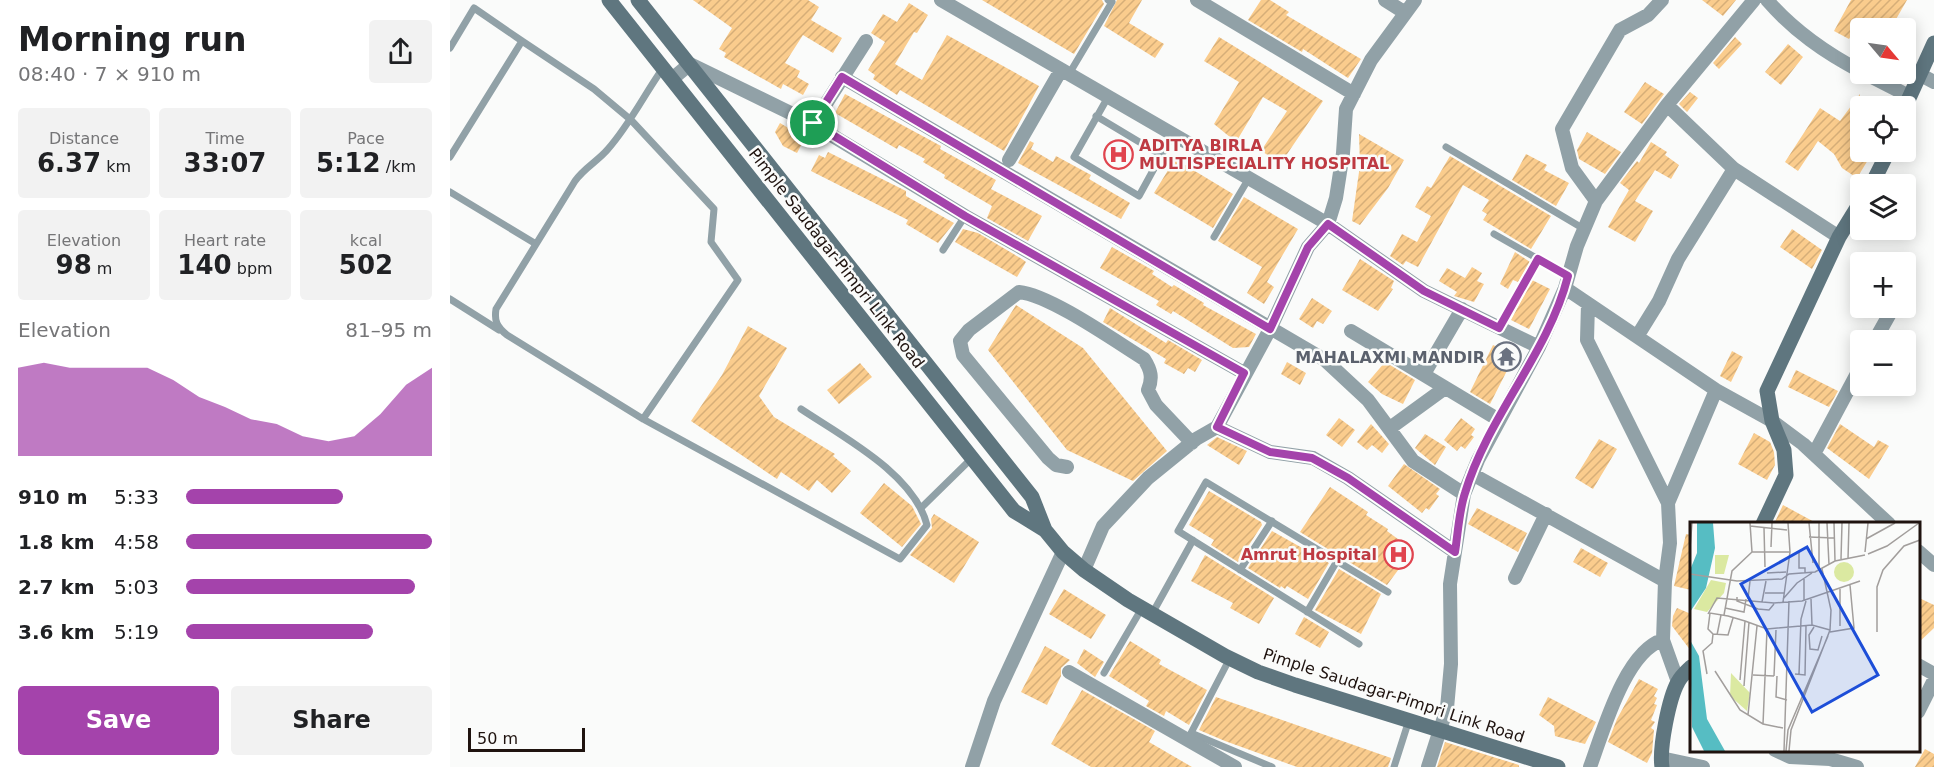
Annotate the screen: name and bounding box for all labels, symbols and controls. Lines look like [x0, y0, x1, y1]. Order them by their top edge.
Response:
north arrow [1850, 18, 1916, 84]
map controls [1850, 18, 1916, 396]
text: Morning run [18, 20, 246, 59]
button: share [369, 20, 432, 83]
text: 08:40 · 7 × 910 m [18, 62, 201, 86]
button: locate [1850, 96, 1916, 162]
pin [787, 97, 838, 148]
icon: arrive [796, 106, 829, 139]
text: Distance [49, 129, 119, 148]
text: Time [205, 129, 245, 148]
text: Pace [347, 129, 385, 148]
place label: ADITYA BIRLA MULTISPECIALITY HOSPITAL [1139, 136, 1389, 173]
hospital icon: ADITYA BIRLA MULTISPECIALITY HOSPITAL [1102, 138, 1134, 170]
street label: Pimple Saudagar-Pimpri Link Road [745, 145, 928, 372]
text: 6.37 [37, 148, 101, 178]
text: 33:07 [184, 148, 266, 178]
text: 5:12 [316, 148, 381, 178]
text: km [101, 157, 131, 176]
text: /km [381, 157, 416, 176]
button: layers [1850, 174, 1916, 240]
text: Elevation [47, 231, 121, 250]
text: Heart rate [184, 231, 266, 250]
text: kcal [350, 231, 382, 250]
text: 98 [56, 250, 92, 280]
text: 140 [177, 250, 232, 280]
text: 502 [339, 250, 393, 280]
button: + [1850, 252, 1916, 318]
text: m [92, 259, 112, 278]
text: bpm [232, 259, 273, 278]
text: Elevation [18, 318, 111, 342]
text: 81–95 m [345, 318, 432, 342]
button: − [1850, 330, 1916, 396]
temple icon: MAHALAXMI MANDIR [1490, 341, 1522, 373]
place label: MAHALAXMI MANDIR [1295, 348, 1485, 367]
text: 910 m [18, 485, 88, 509]
text: 5:33 [114, 485, 159, 509]
inset map [1690, 522, 1919, 752]
text: 1.8 km [18, 530, 95, 554]
text: 4:58 [114, 530, 159, 554]
hospital icon: Amrut Hospital [1382, 538, 1414, 570]
place label: Amrut Hospital [1241, 545, 1377, 564]
text: 2.7 km [18, 575, 95, 599]
text: 5:03 [114, 575, 159, 599]
text: 3.6 km [18, 620, 95, 644]
text: 5:19 [114, 620, 159, 644]
street label: Pimple Saudagar-Pimpri Link Road [1261, 644, 1527, 747]
button: Save [18, 686, 219, 755]
button: Share [231, 686, 432, 755]
scale bar [468, 725, 585, 752]
text: 50 m [477, 729, 518, 748]

